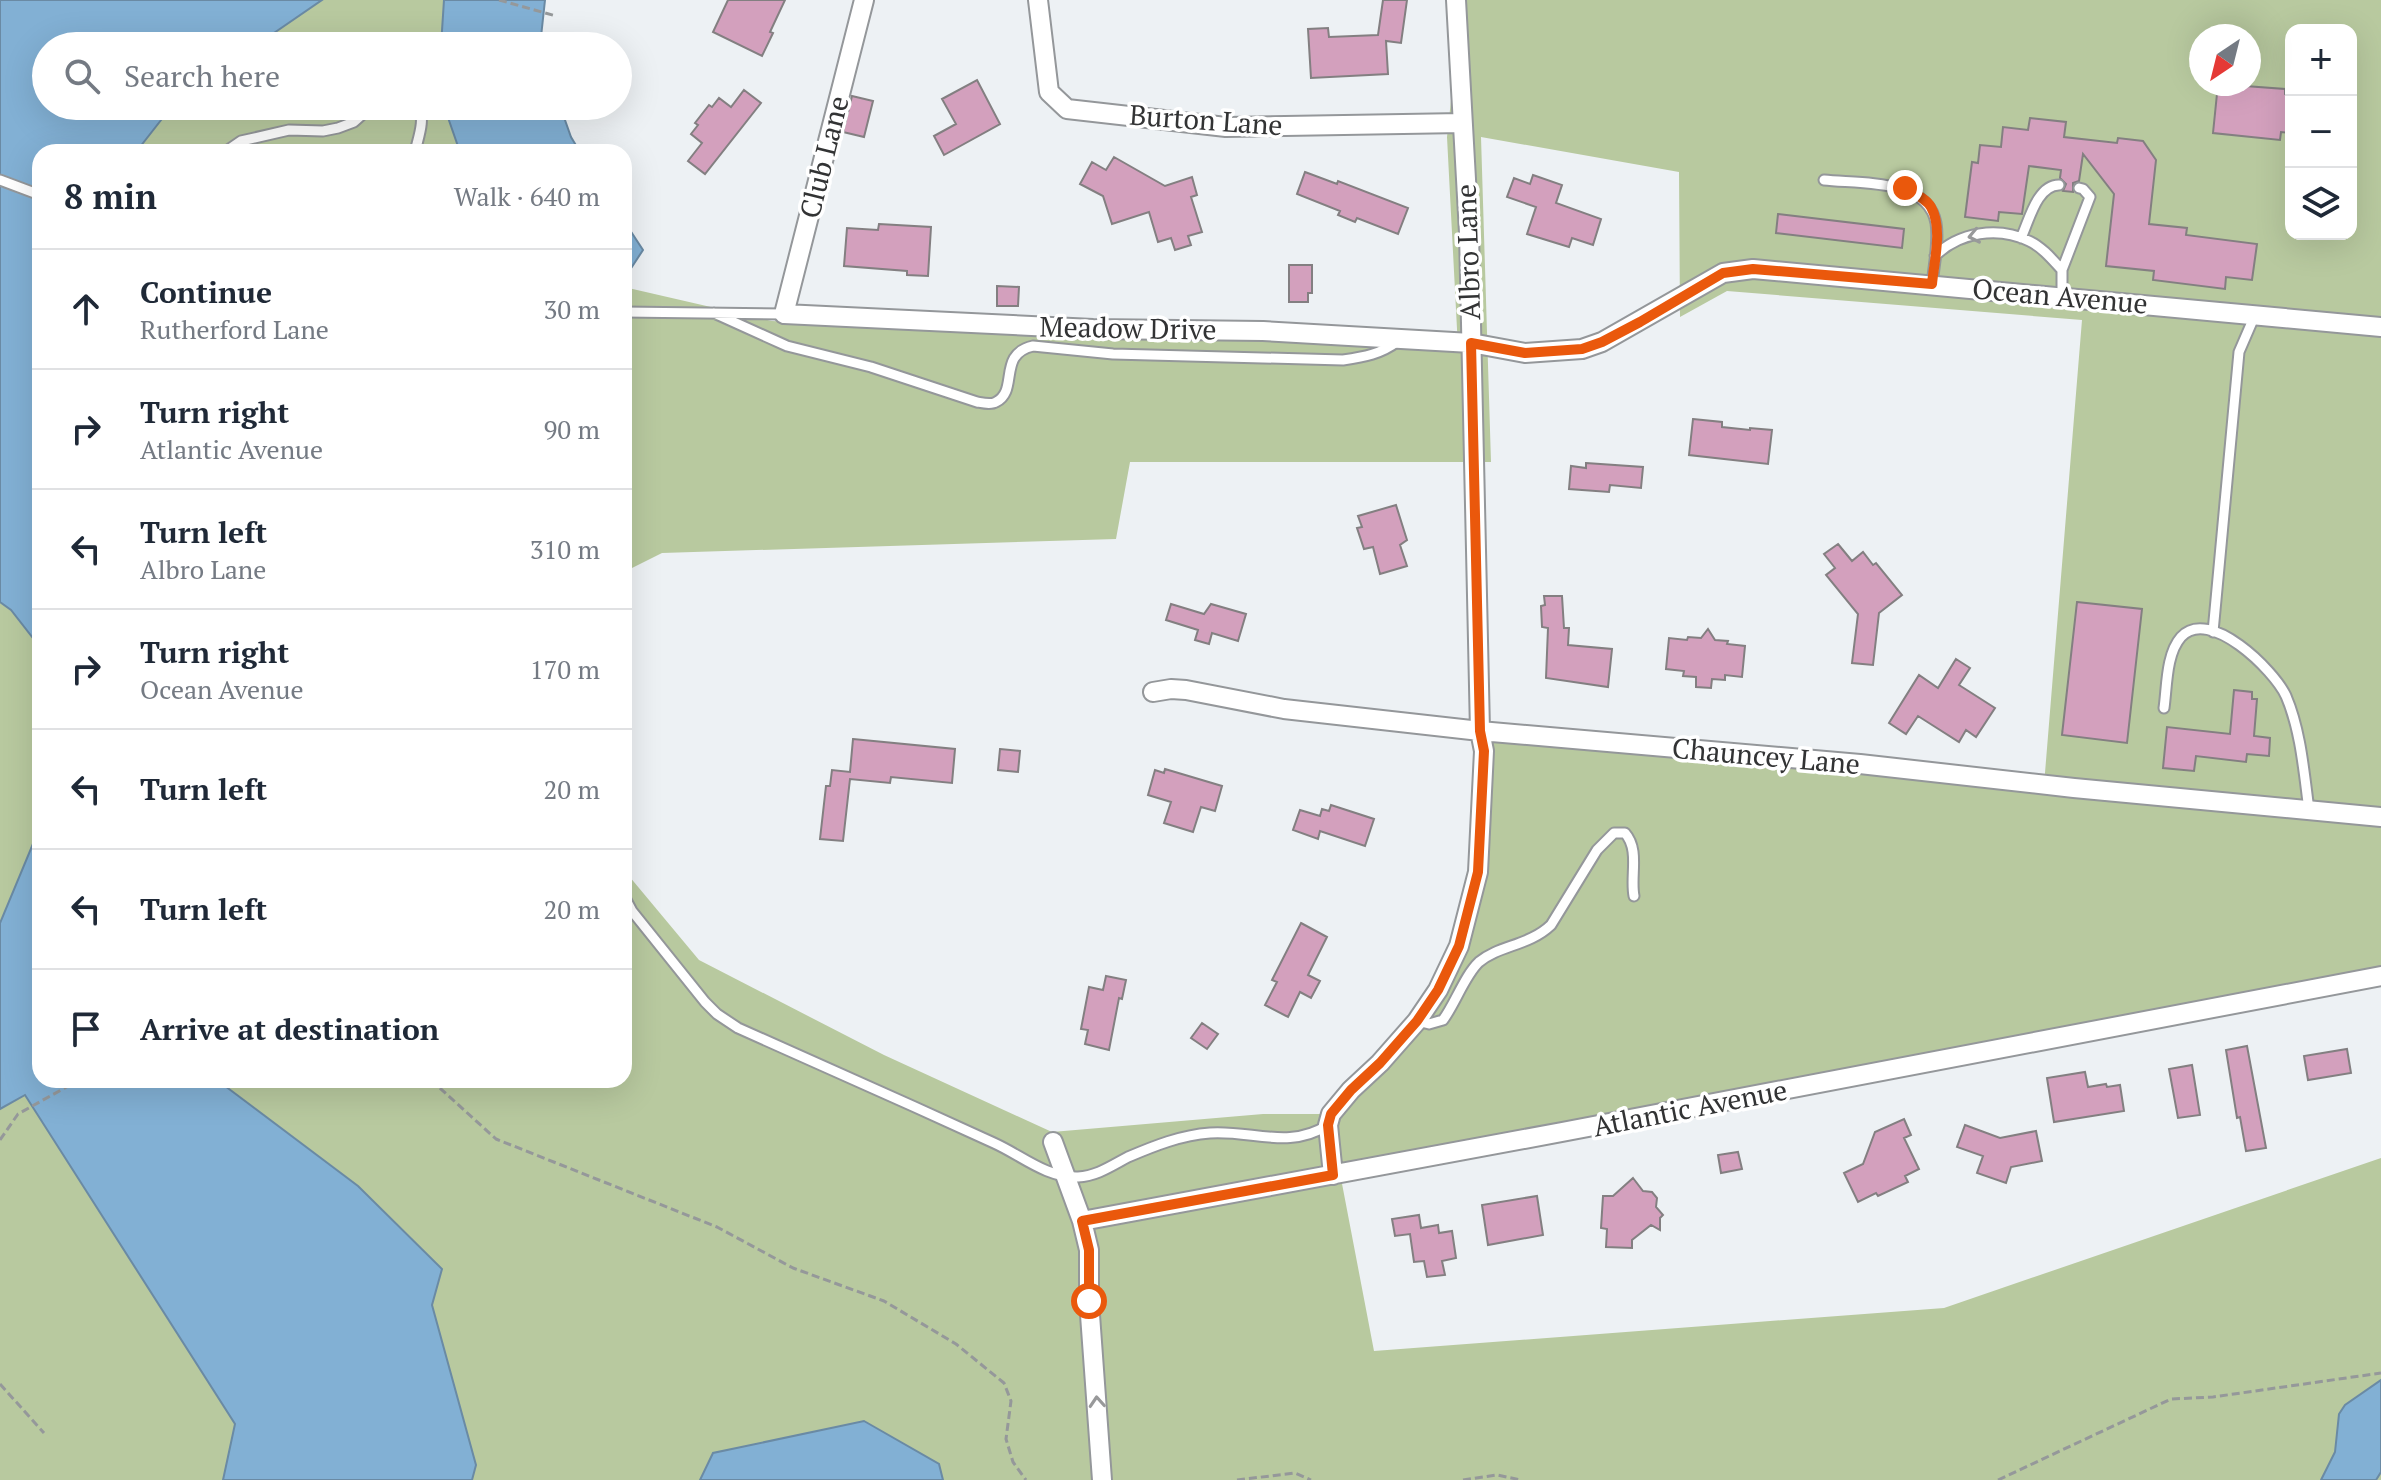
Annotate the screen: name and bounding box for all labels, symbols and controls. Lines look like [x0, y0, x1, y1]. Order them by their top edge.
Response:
north arrow [2189, 24, 2261, 96]
map controls [2285, 24, 2357, 240]
button: + [2285, 24, 2357, 96]
search box [32, 32, 632, 120]
icon: search [60, 54, 104, 98]
text: Search here [124, 56, 280, 96]
street label: Club Lane [790, 92, 857, 222]
street label: Burton Lane [1128, 96, 1284, 143]
button: − [2285, 96, 2357, 168]
button: layers [2285, 168, 2357, 240]
route end [1887, 170, 1923, 206]
text: 8 min [64, 174, 157, 219]
text: Walk · 640 m [454, 179, 600, 213]
street label: Albro Lane [1447, 183, 1488, 321]
one-way arrow [1967, 226, 1980, 243]
street label: Ocean Avenue [1971, 269, 2149, 322]
text: Continue [140, 272, 272, 312]
icon: ahead [64, 287, 108, 331]
text: 30 m [544, 292, 600, 326]
street label: Meadow Drive [1039, 307, 1217, 348]
text: Rutherford Lane [140, 312, 329, 346]
text: Turn right [140, 392, 289, 432]
icon: right [64, 407, 108, 451]
text: 90 m [544, 412, 600, 446]
text: Atlantic Avenue [140, 432, 323, 466]
text: Turn left [140, 512, 267, 552]
icon: left [64, 527, 108, 571]
text: 310 m [530, 532, 600, 566]
text: Albro Lane [140, 552, 266, 586]
text: Turn right [140, 632, 289, 672]
icon: right [64, 647, 108, 691]
text: 170 m [530, 652, 600, 686]
text: Ocean Avenue [140, 672, 304, 706]
street label: Chauncey Lane [1670, 729, 1862, 782]
icon: left [64, 767, 108, 811]
text: Turn left [140, 769, 267, 809]
text: 20 m [544, 772, 600, 806]
icon: left [64, 887, 108, 931]
text: Turn left [140, 889, 267, 929]
text: 20 m [544, 892, 600, 926]
icon: arrive [64, 1007, 108, 1051]
text: Arrive at destination [140, 1009, 439, 1049]
street label: Atlantic Avenue [1590, 1071, 1790, 1144]
route start [1071, 1283, 1107, 1319]
one-way arrow [1089, 1395, 1106, 1408]

